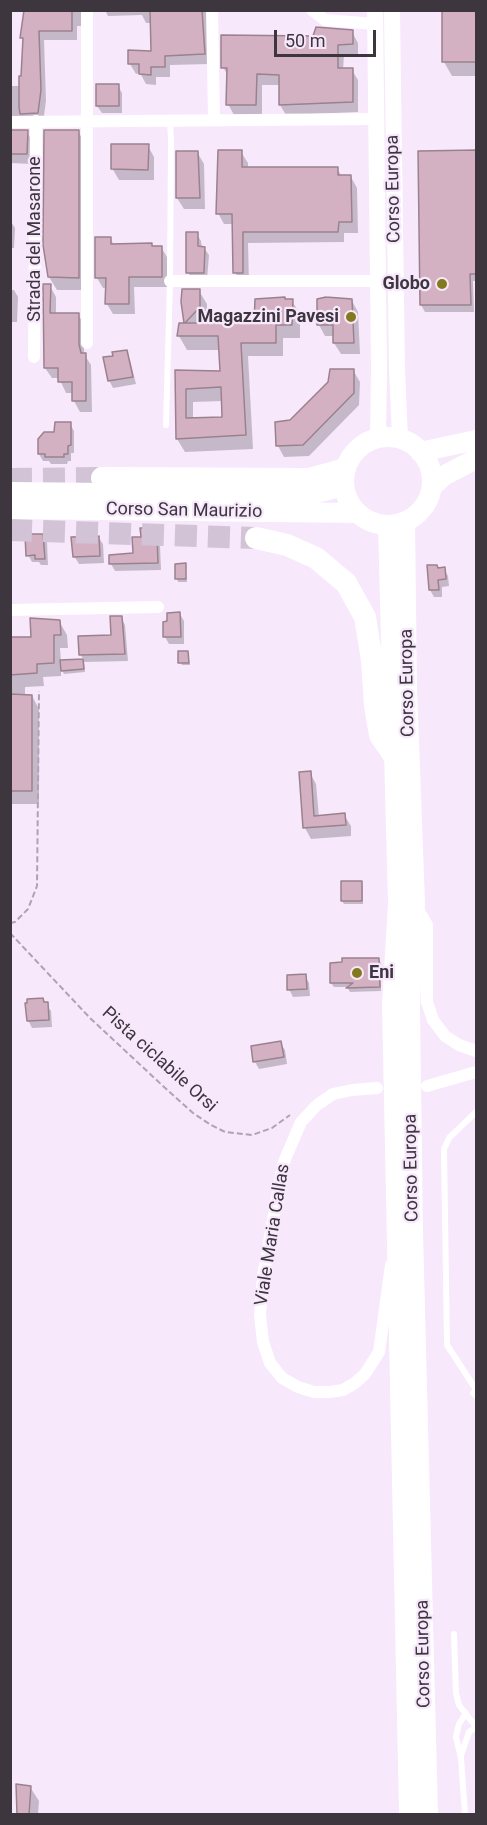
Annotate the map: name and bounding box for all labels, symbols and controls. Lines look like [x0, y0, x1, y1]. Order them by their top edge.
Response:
scale bar [277, 18, 379, 56]
text: 50 m [285, 30, 325, 51]
street label: Corso Europa [382, 135, 406, 243]
street label: Strada del Masarone [24, 156, 46, 322]
place label: Globo [383, 273, 430, 295]
marker: Globo [435, 277, 449, 291]
place label: Magazzini Pavesi [198, 306, 339, 328]
marker: Magazzini Pavesi [344, 310, 358, 324]
street label: Corso San Maurizio [106, 499, 262, 523]
street label: Corso Europa [396, 629, 420, 737]
place label: Eni [369, 962, 394, 984]
marker: Eni [350, 966, 364, 980]
street label: Pista ciclabile Orsi [97, 1003, 221, 1117]
street label: Corso Europa [400, 1114, 424, 1222]
street label: Viale Maria Callas [251, 1162, 295, 1308]
street label: Corso Europa [412, 1600, 436, 1708]

